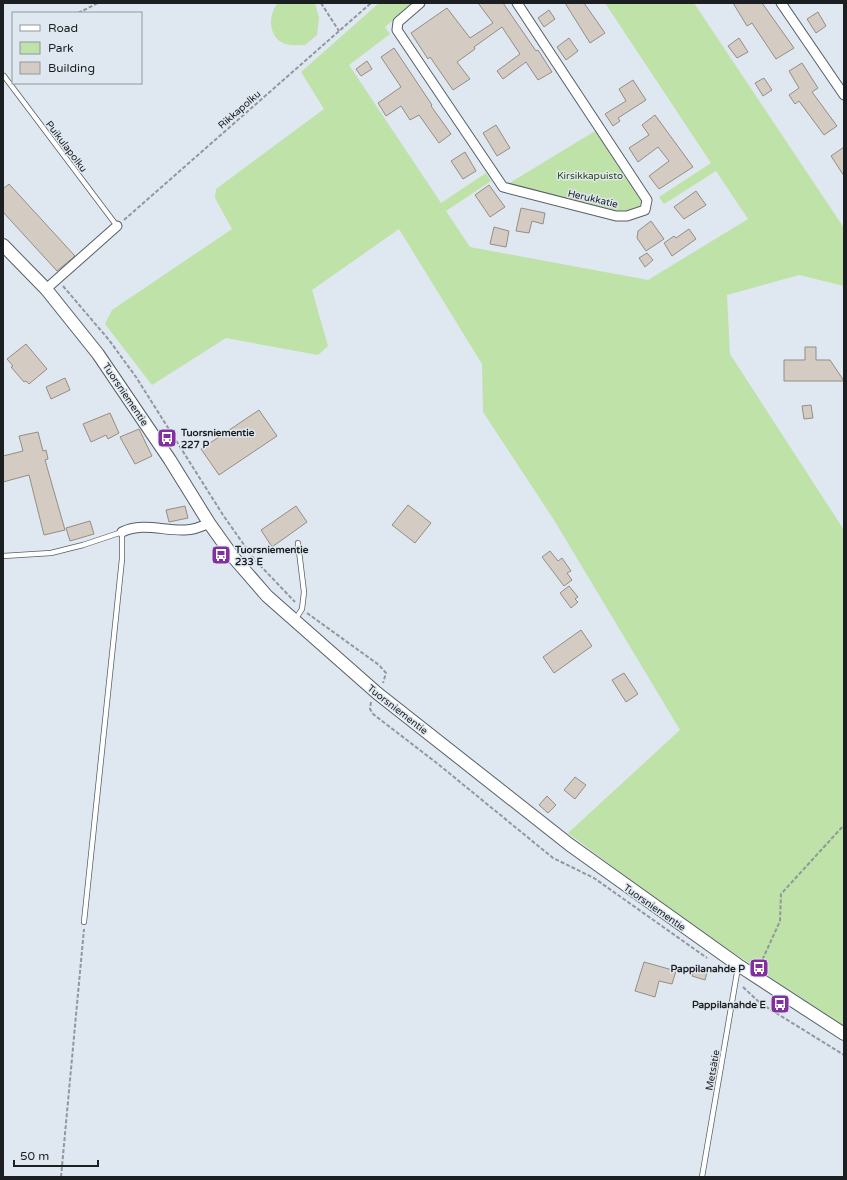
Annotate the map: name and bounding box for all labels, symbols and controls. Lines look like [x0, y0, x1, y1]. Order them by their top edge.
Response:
legend [12, 12, 142, 84]
text: Road [48, 21, 78, 35]
text: Park [48, 41, 74, 55]
text: Building [48, 61, 95, 75]
street label: Rikkapolku [216, 88, 263, 131]
street label: Puikulapolku [43, 119, 89, 175]
park label: Kirsikkapuisto [557, 170, 623, 182]
street label: Herukkatie [566, 187, 619, 211]
street label: Tuorsniementie [100, 361, 151, 429]
bus stop icon: Tuorsniementie 227 P [156, 427, 178, 449]
place label: Tuorsniementie 227 P [180, 427, 255, 451]
bus stop icon: Tuorsniementie 233 E [210, 544, 232, 566]
place label: Tuorsniementie 233 E [234, 544, 309, 568]
street label: Tuorsniementie [365, 682, 430, 737]
street label: Tuorsniementie [621, 882, 688, 934]
bus stop icon: Pappilanahde P [748, 957, 770, 979]
place label: Pappilanahde P [671, 963, 745, 975]
bus stop icon: Pappilanahde E [769, 993, 791, 1015]
place label: Pappilanahde E [692, 999, 767, 1011]
street label: Metsätie [703, 1048, 723, 1092]
scale bar [14, 1142, 98, 1168]
text: 50 m [20, 1149, 49, 1163]

